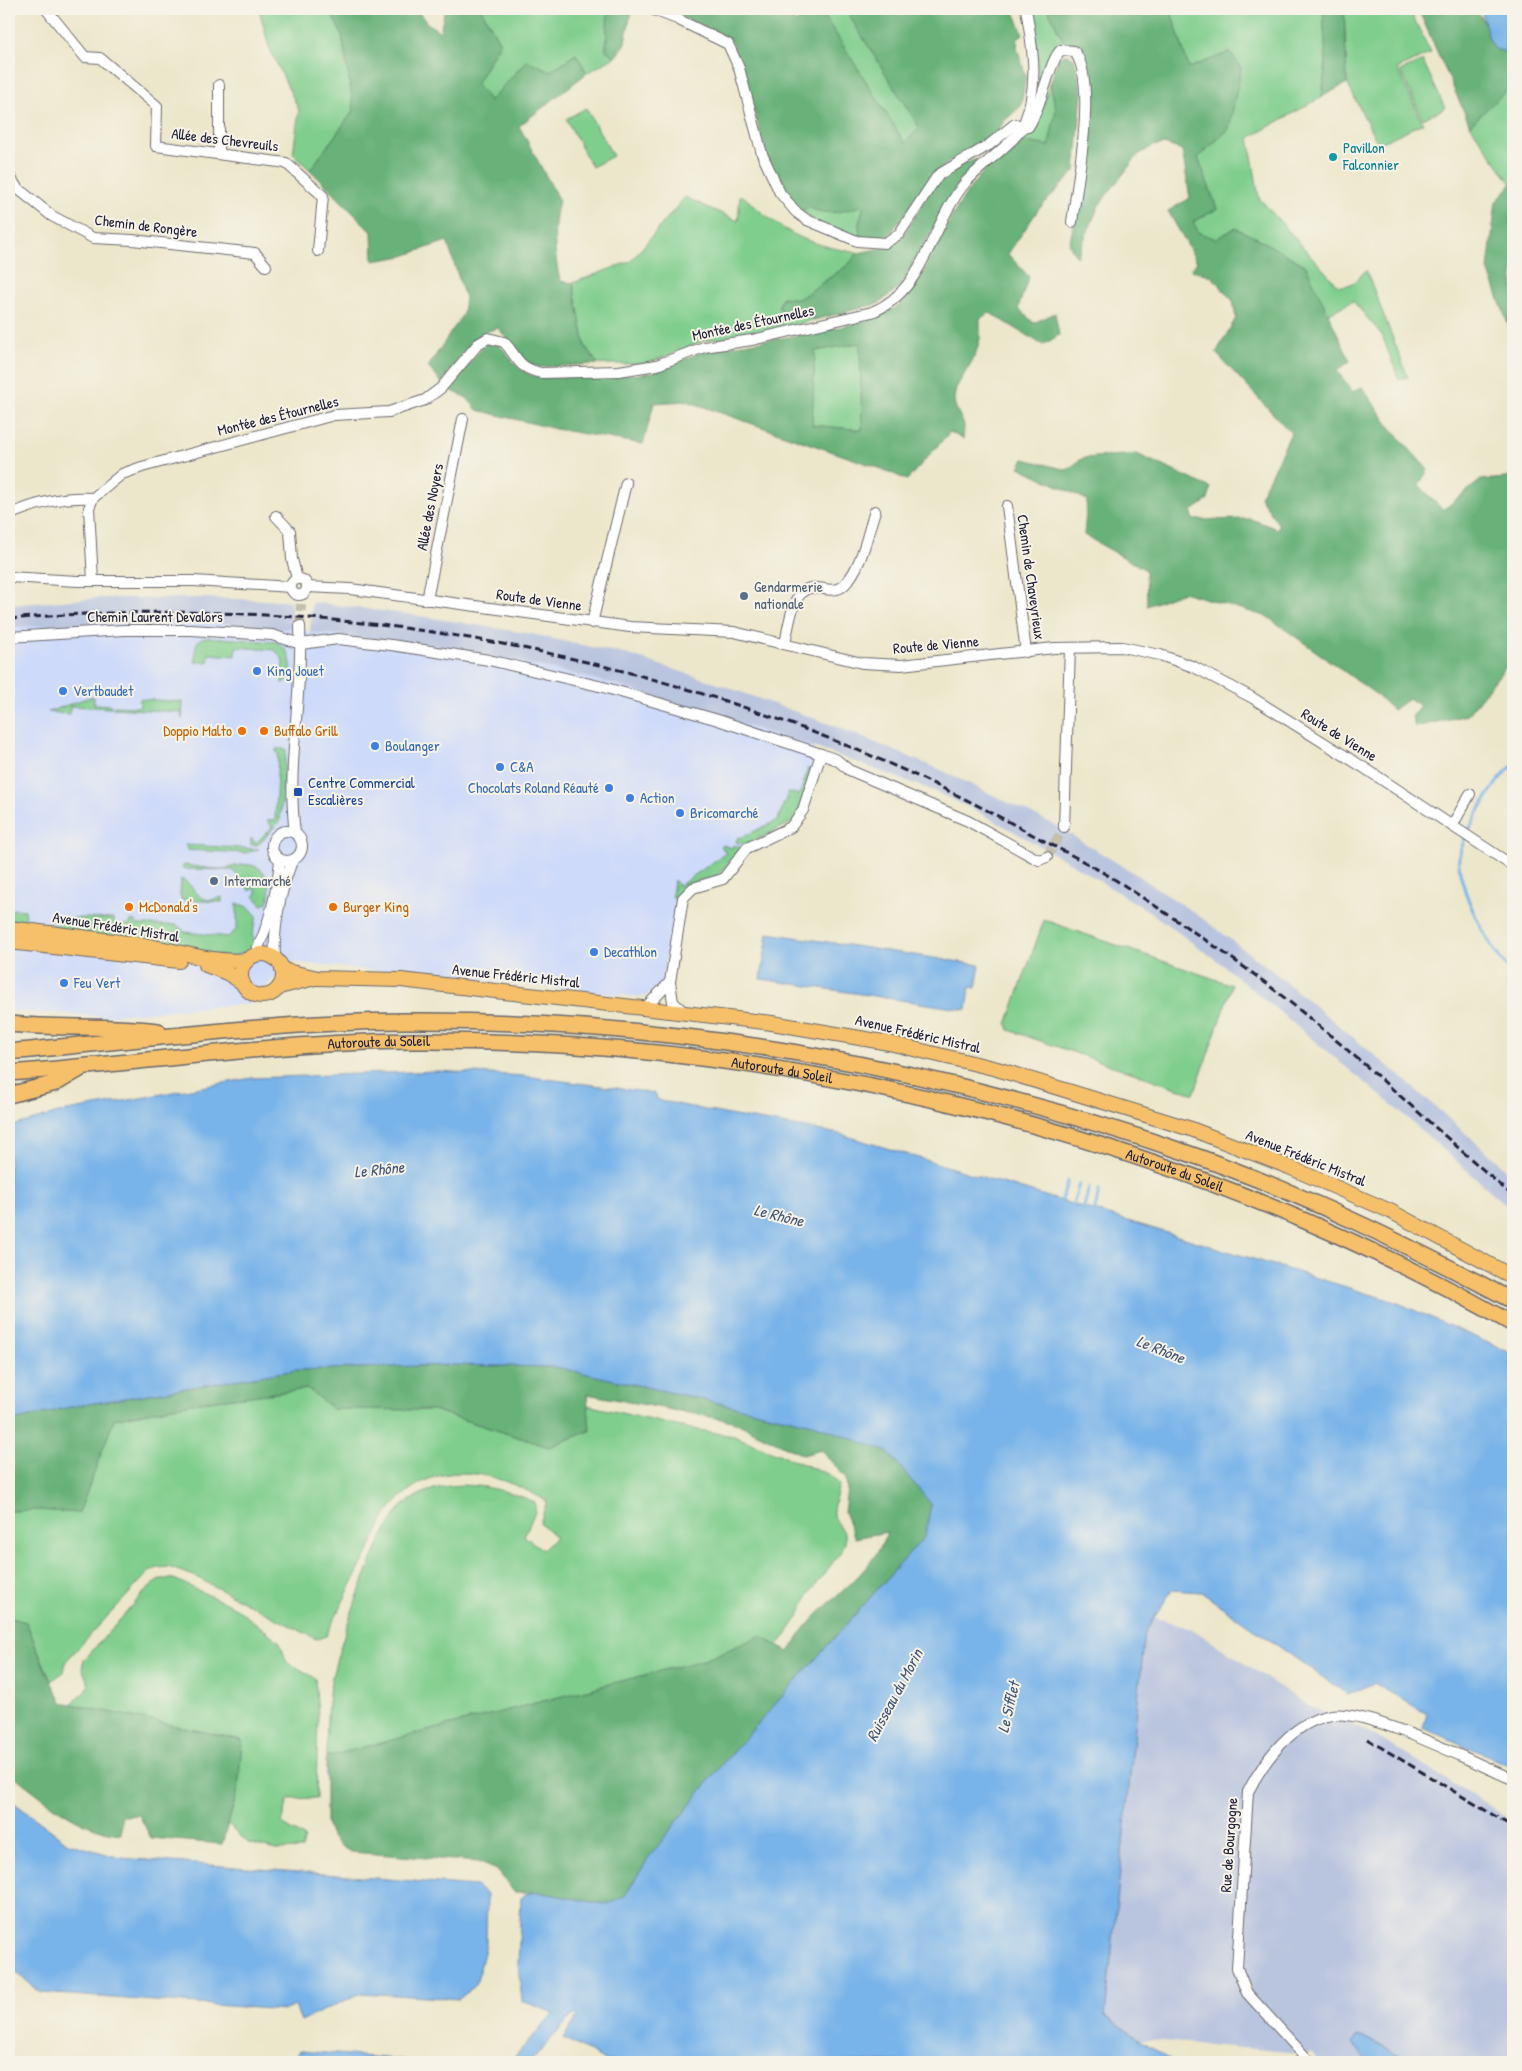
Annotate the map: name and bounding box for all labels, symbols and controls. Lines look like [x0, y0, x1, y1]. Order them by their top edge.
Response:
street label: Allée des Chevreuils [170, 123, 280, 157]
place label: Pavillon Falconnier [1342, 137, 1399, 175]
marker: Pavillon Falconnier [1327, 151, 1339, 163]
street label: Chemin de Rongère [93, 209, 199, 242]
street label: Montée des Étournelles [690, 299, 816, 346]
street label: Montée des Étournelles [215, 390, 341, 441]
street label: Allée des Noyers [411, 461, 448, 552]
street label: Chemin de Chaveyrieux [1012, 513, 1051, 641]
place label: Gendarmerie nationale [754, 576, 823, 614]
street label: Route de Vienne [495, 583, 583, 616]
marker: Gendarmerie nationale [738, 590, 750, 602]
street label: Chemin Laurent Devalors [87, 606, 223, 627]
street label: Route de Vienne [892, 630, 980, 659]
place label: King Jouet [267, 660, 325, 681]
marker: King Jouet [251, 665, 263, 677]
place label: Vertbaudet [73, 680, 134, 701]
marker: Vertbaudet [57, 685, 69, 697]
street label: Route de Vienne [1297, 703, 1381, 766]
place label: Doppio Malto [163, 720, 232, 741]
place label: Buffalo Grill [274, 720, 338, 741]
marker: Doppio Malto [236, 725, 248, 737]
marker: Buffalo Grill [258, 725, 270, 737]
place label: Boulanger [385, 735, 440, 756]
marker: Boulanger [369, 740, 381, 752]
place label: C&A [510, 756, 534, 777]
marker: C&A [494, 761, 506, 773]
place label: Centre Commercial Escalières [308, 772, 415, 810]
place label: Chocolats Roland Réauté [468, 777, 599, 798]
marker: Chocolats Roland Réauté [603, 782, 615, 794]
marker: Centre Commercial Escalières [292, 786, 304, 798]
place label: Action [640, 787, 675, 808]
marker: Action [624, 792, 636, 804]
place label: Bricomarché [690, 802, 759, 823]
marker: Bricomarché [674, 807, 686, 819]
place label: Intermarché [224, 870, 291, 891]
marker: Intermarché [208, 875, 220, 887]
place label: McDonald's [139, 896, 198, 917]
place label: Burger King [343, 896, 409, 917]
marker: McDonald's [123, 901, 135, 913]
marker: Burger King [327, 901, 339, 913]
street label: Avenue Frédéric Mistral [51, 906, 181, 947]
place label: Decathlon [604, 941, 657, 962]
marker: Decathlon [588, 946, 600, 958]
street label: Avenue Frédéric Mistral [451, 958, 581, 993]
place label: Feu Vert [73, 972, 121, 993]
marker: Feu Vert [58, 977, 70, 989]
street label: Avenue Frédéric Mistral [853, 1009, 983, 1058]
street label: Autoroute du Soleil [327, 1030, 430, 1054]
street label: Autoroute du Soleil [730, 1051, 835, 1088]
street label: Avenue Frédéric Mistral [1243, 1124, 1369, 1191]
street label: Autoroute du Soleil [1123, 1143, 1227, 1197]
water label: Le Rhône [353, 1155, 406, 1183]
water label: Le Rhône [752, 1198, 807, 1232]
water label: Le Rhône [1134, 1329, 1189, 1369]
water label: Ruisseau du Morin [860, 1643, 928, 1745]
water label: Le Sifflet [991, 1677, 1025, 1735]
street label: Rue de Bourgogne [1215, 1797, 1242, 1893]

